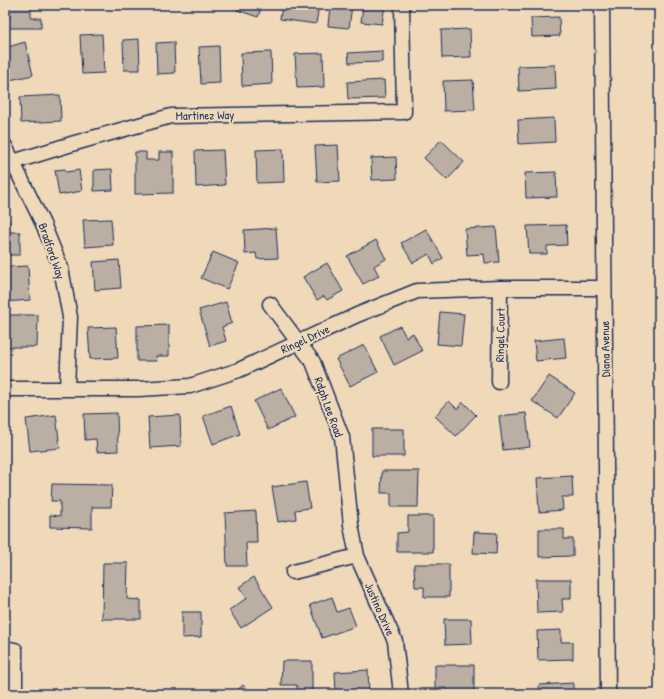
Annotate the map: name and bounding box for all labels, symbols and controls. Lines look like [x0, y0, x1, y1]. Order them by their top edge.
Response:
street label: Martinez Way [176, 106, 234, 124]
street label: Bradford Way [34, 221, 70, 281]
street label: Ringel Court [491, 307, 509, 362]
street label: Ringel Drive [278, 320, 332, 358]
street label: Diana Avenue [596, 320, 614, 377]
street label: Ralph Lee Road [310, 375, 348, 440]
street label: Justino Drive [361, 580, 399, 638]

